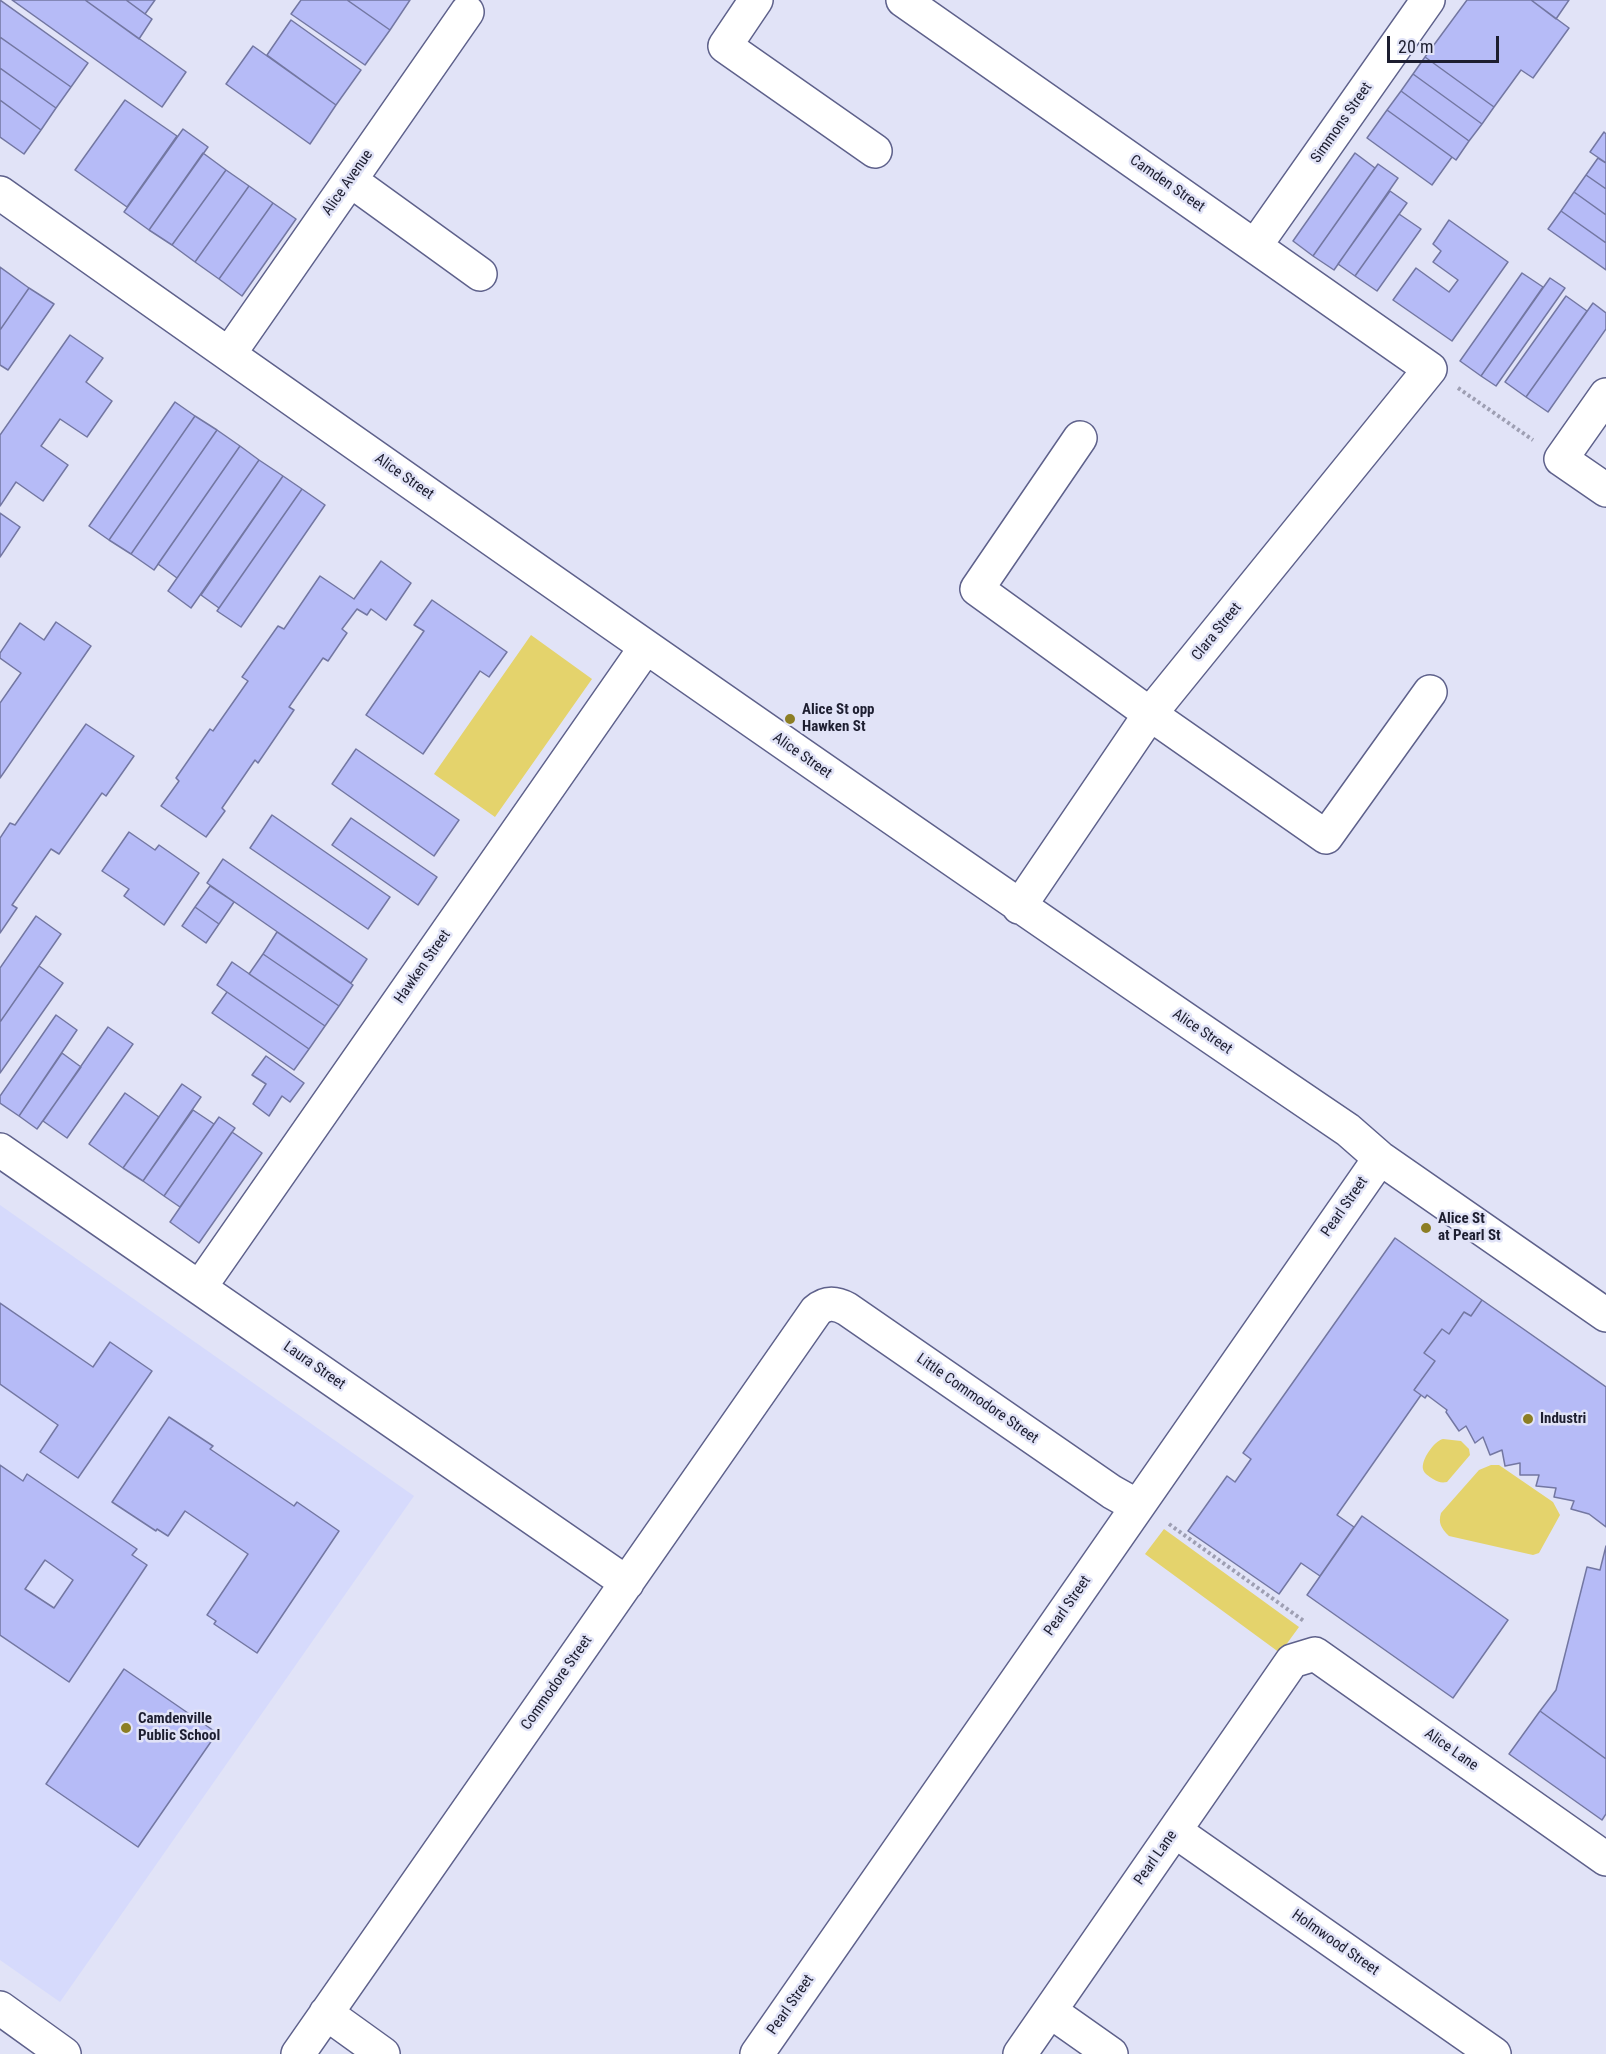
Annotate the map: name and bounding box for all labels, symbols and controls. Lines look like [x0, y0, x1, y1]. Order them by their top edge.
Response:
scale bar [1390, 24, 1502, 62]
text: 20 m [1398, 36, 1433, 57]
street label: Simmons Street [1308, 79, 1376, 167]
street label: Alice Avenue [319, 147, 377, 219]
street label: Camden Street [1126, 152, 1208, 216]
street label: Alice Street [371, 450, 437, 504]
street label: Clara Street [1188, 599, 1246, 665]
place label: Alice St opp Hawken St [802, 701, 875, 736]
marker: Alice St opp Hawken St [783, 712, 797, 726]
street label: Alice Street [769, 729, 835, 783]
street label: Hawken Street [391, 927, 455, 1007]
street label: Alice Street [1169, 1006, 1235, 1058]
street label: Pearl Street [1318, 1174, 1372, 1240]
place label: Alice St at Pearl St [1438, 1210, 1501, 1245]
marker: Alice St at Pearl St [1419, 1221, 1433, 1235]
street label: Laura Street [280, 1338, 348, 1394]
street label: Little Commodore Street [913, 1350, 1041, 1448]
place label: Industri [1540, 1410, 1586, 1428]
marker: Industri [1521, 1412, 1535, 1426]
street label: Pearl Street [1041, 1573, 1095, 1639]
street label: Commodore Street [518, 1632, 596, 1734]
place label: Camdenville Public School [138, 1710, 220, 1745]
marker: Camdenville Public School [119, 1721, 133, 1735]
street label: Alice Lane [1421, 1725, 1481, 1775]
street label: Pearl Lane [1131, 1827, 1181, 1889]
street label: Holmwood Street [1288, 1906, 1382, 1980]
street label: Pearl Street [764, 1972, 818, 2038]

